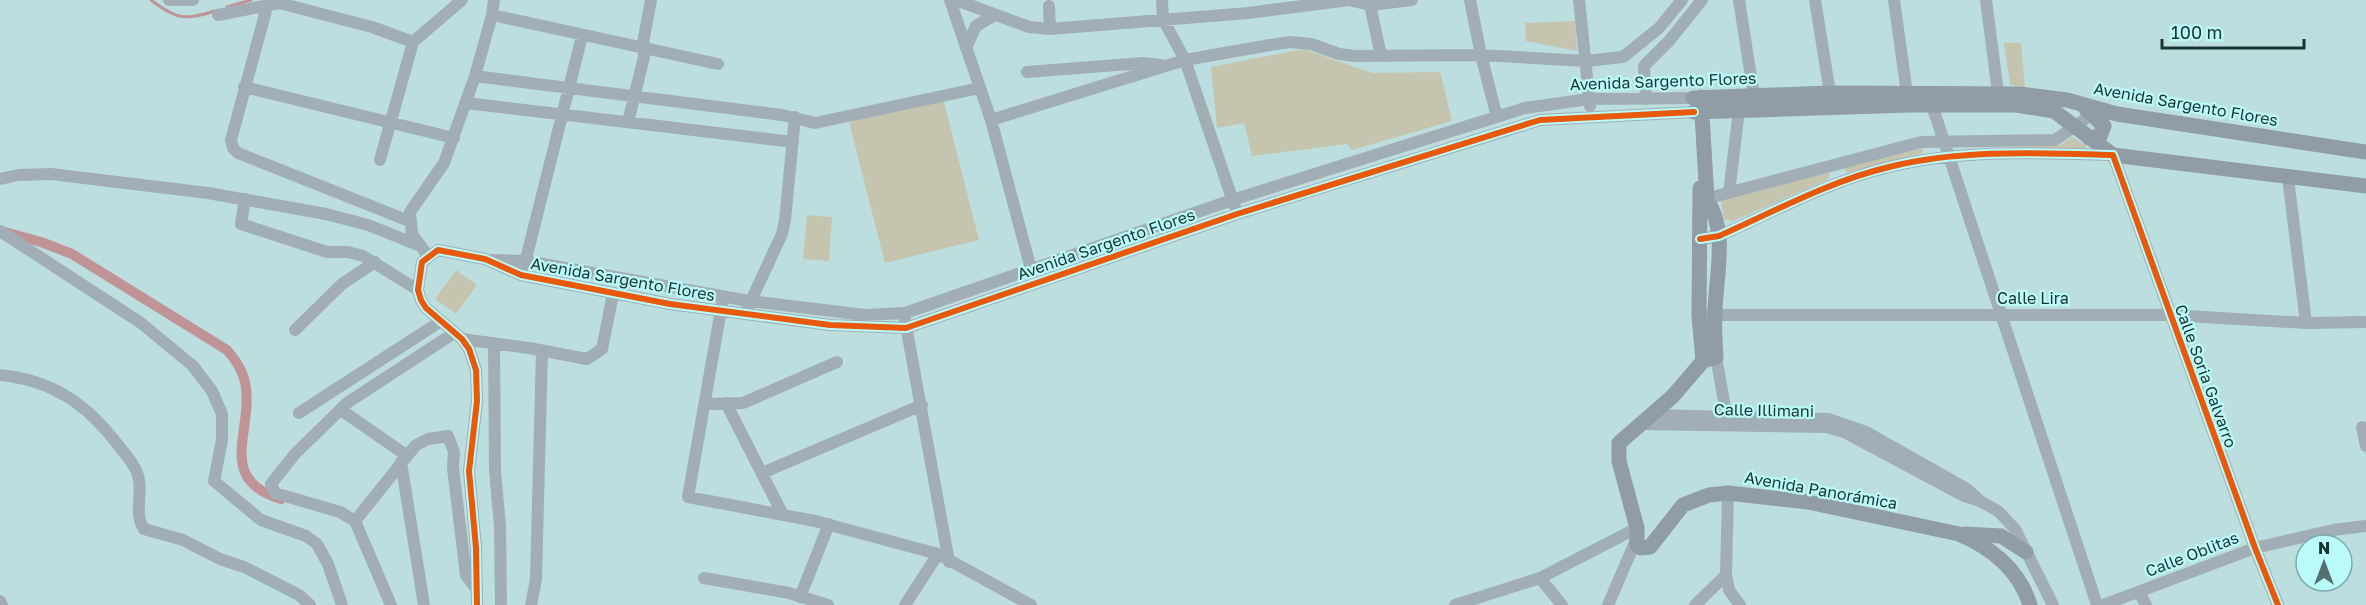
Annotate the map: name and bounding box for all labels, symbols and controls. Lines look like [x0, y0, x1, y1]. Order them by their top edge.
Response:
scale bar [2162, 12, 2304, 50]
text: 100 m [2171, 21, 2222, 43]
street label: Avenida Sargento Flores [1569, 68, 1757, 94]
street label: Avenida Sargento Flores [2092, 78, 2280, 130]
street label: Avenida Sargento Flores [1014, 204, 1198, 284]
street label: Avenida Sargento Flores [529, 253, 717, 305]
street label: Calle Lira [1997, 288, 2069, 308]
street label: Calle Soria Galvarro [2171, 302, 2241, 450]
street label: Calle Illimani [1714, 399, 1814, 421]
street label: Avenida Panorámica [1743, 467, 1899, 513]
street label: Calle Oblitas [2143, 527, 2241, 581]
north arrow [2294, 533, 2354, 593]
text: N [2318, 538, 2330, 558]

